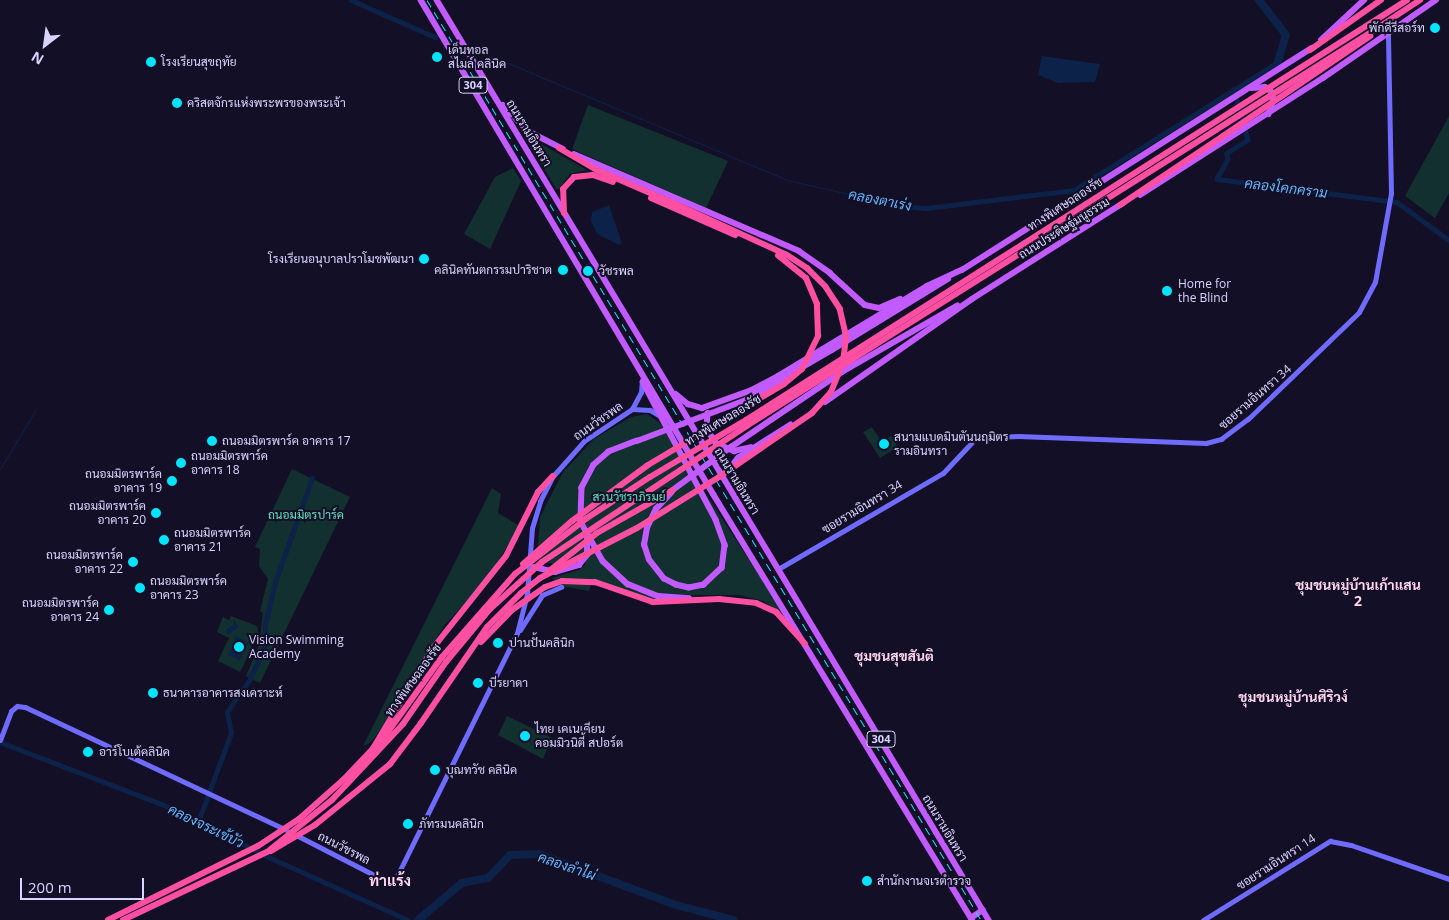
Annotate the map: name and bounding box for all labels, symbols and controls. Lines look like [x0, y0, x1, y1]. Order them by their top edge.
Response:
north arrow [20, 20, 70, 70]
place label: พักดีรีสอร์ท [1369, 21, 1425, 35]
marker: พักดีรีสอร์ท [1429, 22, 1441, 34]
place label: เด็นทอล สไมล์ คลินิค [448, 43, 506, 71]
text: N [28, 47, 47, 70]
marker: เด็นทอล สไมล์ คลินิค [430, 50, 444, 64]
place label: โรงเรียนสุขฤทัย [161, 55, 237, 69]
marker: โรงเรียนสุขฤทัย [145, 56, 157, 68]
road number: 304 [458, 76, 488, 94]
place label: คริสตจักรแห่งพระพรของพระเจ้า [187, 96, 346, 110]
marker: คริสตจักรแห่งพระพรของพระเจ้า [171, 97, 183, 109]
street label: ถนนรามอินทรา [503, 97, 555, 169]
street label: ทางพิเศษฉลองรัช [1025, 174, 1105, 234]
water label: คลองโคกคราม [1244, 175, 1328, 201]
water label: คลองตาเร่ง [847, 186, 913, 214]
street label: ถนนประดิษฐ์มนูธรรม [1016, 194, 1112, 262]
place label: โรงเรียนอนุบาลปราโมชพัฒนา [268, 252, 414, 266]
marker: โรงเรียนอนุบาลปราโมชพัฒนา [418, 253, 430, 265]
place label: คลินิคทันตกรรมปาริชาต [434, 263, 552, 277]
marker: คลินิคทันตกรรมปาริชาต [556, 263, 570, 277]
marker: วัชรพล [581, 264, 595, 278]
place label: วัชรพล [599, 264, 634, 278]
place label: Home for the Blind [1178, 277, 1231, 305]
marker: Home for the Blind [1160, 284, 1174, 298]
street label: ซอยรามอินทรา 34 [1216, 362, 1294, 432]
street label: ทางพิเศษฉลองรัช [682, 392, 764, 448]
street label: ถนนวัชรพล [570, 399, 626, 443]
place label: สนามแบดมินตันนฤมิตร รามอินทรา [894, 430, 1009, 458]
place label: ถนอมมิตรพาร์ค อาคาร 17 [222, 434, 351, 448]
marker: ถนอมมิตรพาร์ค อาคาร 17 [206, 435, 218, 447]
marker: สนามแบดมินตันนฤมิตร รามอินทรา [878, 438, 890, 450]
street label: ถนนรามอินทรา [711, 445, 763, 517]
place label: ถนอมมิตรพาร์ค อาคาร 18 [191, 449, 268, 477]
marker: ถนอมมิตรพาร์ค อาคาร 18 [175, 457, 187, 469]
place label: ถนอมมิตรพาร์ค อาคาร 19 [85, 467, 162, 495]
marker: ถนอมมิตรพาร์ค อาคาร 19 [166, 475, 178, 487]
street label: ซอยรามอินทรา 34 [819, 477, 905, 537]
park label: สวนวัชราภิรมย์ [592, 490, 666, 504]
place label: ถนอมมิตรพาร์ค อาคาร 20 [69, 499, 146, 527]
marker: ถนอมมิตรพาร์ค อาคาร 20 [150, 507, 162, 519]
park label: ถนอมมิตรปาร์ค [268, 508, 344, 522]
place label: ถนอมมิตรพาร์ค อาคาร 21 [174, 526, 251, 554]
marker: ถนอมมิตรพาร์ค อาคาร 21 [158, 534, 170, 546]
place label: ถนอมมิตรพาร์ค อาคาร 22 [46, 548, 123, 576]
marker: ถนอมมิตรพาร์ค อาคาร 22 [127, 556, 139, 568]
place label: ถนอมมิตรพาร์ค อาคาร 23 [150, 574, 227, 602]
district label: ชุมชนหมู่บ้านเก้าแสน 2 [1295, 577, 1421, 610]
marker: ถนอมมิตรพาร์ค อาคาร 23 [134, 582, 146, 594]
place label: ถนอมมิตรพาร์ค อาคาร 24 [22, 596, 99, 624]
marker: ถนอมมิตรพาร์ค อาคาร 24 [103, 604, 115, 616]
place label: Vision Swimming Academy [249, 633, 344, 661]
marker: ปานปั้นคลินิก [491, 636, 505, 650]
place label: ปานปั้นคลินิก [509, 636, 575, 650]
marker: Vision Swimming Academy [233, 641, 245, 653]
street label: ทางพิเศษฉลองรัช [382, 641, 444, 719]
district label: ชุมชนสุขสันติ [854, 648, 934, 664]
marker: บีรยาดา [471, 676, 485, 690]
place label: บีรยาดา [489, 676, 528, 690]
place label: ธนาคารอาคารสงเคราะห์ [163, 686, 283, 700]
marker: ธนาคารอาคารสงเคราะห์ [147, 687, 159, 699]
district label: ชุมชนหมู่บ้านศิริวง์ [1238, 689, 1348, 705]
place label: ไทย เคเนเดียน คอมมิวนิตี้ สปอร์ต [535, 722, 623, 750]
marker: ไทย เคเนเดียน คอมมิวนิตี้ สปอร์ต [519, 730, 531, 742]
road number: 304 [866, 731, 896, 748]
marker: อาร์โบเต้คลินิค [81, 745, 95, 759]
place label: อาร์โบเต้คลินิค [99, 745, 170, 759]
marker: บุณทวัช คลินิค [428, 763, 442, 777]
place label: บุณทวัช คลินิค [446, 763, 517, 777]
street label: ถนนรามอินทรา [919, 792, 971, 864]
water label: คลองจระเข้บัว [165, 800, 247, 852]
marker: ภัทรมนคลินิก [401, 817, 415, 831]
place label: ภัทรมนคลินิก [419, 817, 484, 831]
street label: ถนนวัชรพล [315, 829, 373, 867]
street label: ซอยรามอินทรา 14 [1234, 831, 1318, 893]
water label: คลองลำไผ่ [536, 848, 598, 884]
scale bar [22, 868, 146, 900]
district label: ท่าแร้ง [369, 872, 411, 890]
place label: สำนักงานจเรตำรวจ [877, 874, 971, 888]
marker: สำนักงานจเรตำรวจ [861, 875, 873, 887]
text: 200 m [28, 877, 72, 897]

